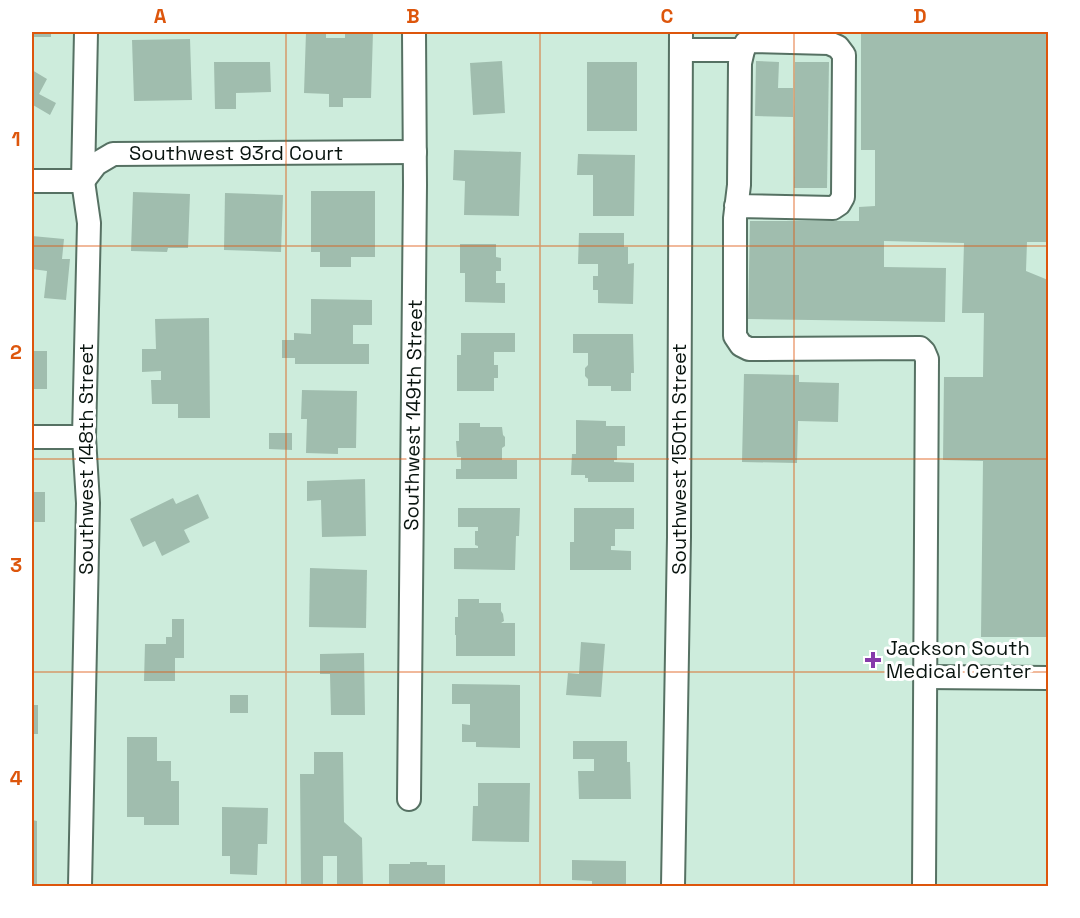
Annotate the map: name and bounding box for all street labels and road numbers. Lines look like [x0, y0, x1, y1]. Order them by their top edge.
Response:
street label: Southwest 93rd Court [129, 140, 343, 166]
street label: Southwest 149th Street [398, 299, 428, 531]
street label: Southwest 148th Street [73, 343, 99, 575]
street label: Southwest 150th Street [666, 343, 692, 575]

